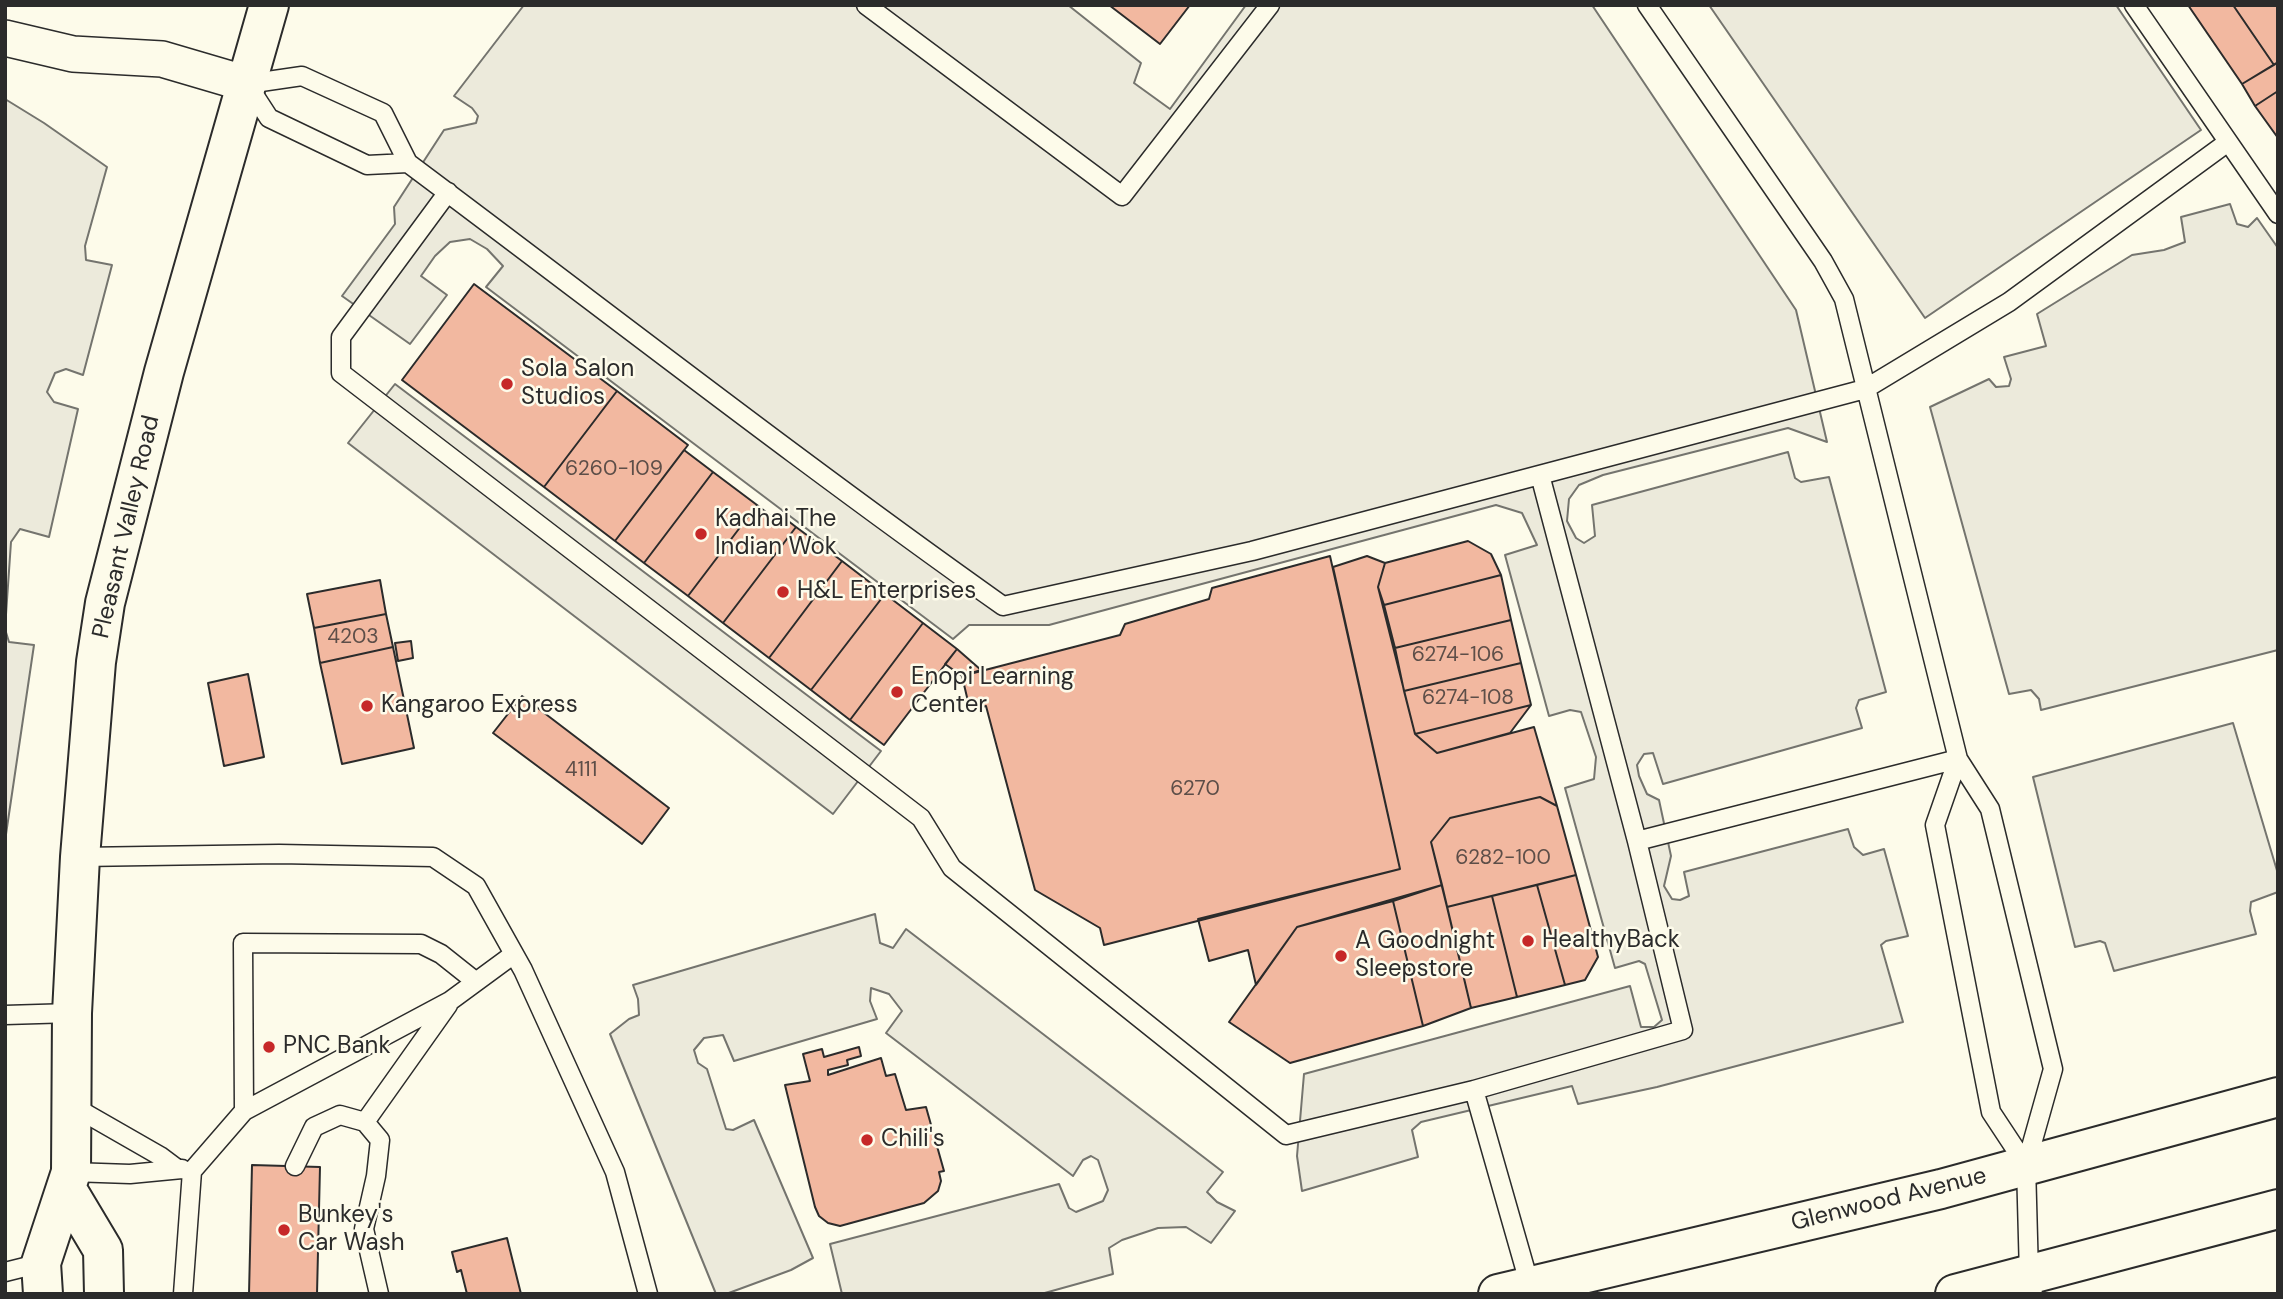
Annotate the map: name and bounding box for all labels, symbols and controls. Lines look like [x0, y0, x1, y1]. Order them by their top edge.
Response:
place label: Sola Salon Studios [521, 356, 634, 412]
marker: Sola Salon Studios [499, 376, 515, 392]
street label: Pleasant Valley Road [87, 413, 167, 641]
house number: 6260-109 [565, 456, 663, 482]
place label: Kadhai The Indian Wok [715, 506, 837, 562]
marker: Kadhai The Indian Wok [693, 526, 709, 542]
place label: H&L Enterprises [797, 578, 976, 606]
marker: H&L Enterprises [775, 584, 791, 600]
house number: 4203 [327, 624, 379, 650]
house number: 6274-106 [1412, 642, 1504, 668]
place label: Enopi Learning Center [911, 664, 1074, 720]
marker: Enopi Learning Center [889, 684, 905, 700]
house number: 6274-108 [1422, 685, 1514, 711]
place label: Kangaroo Express [381, 692, 578, 720]
marker: Kangaroo Express [359, 698, 375, 714]
house number: 4111 [565, 757, 597, 783]
house number: 6270 [1170, 776, 1220, 802]
house number: 6282-100 [1455, 845, 1551, 871]
place label: HealthyBack [1542, 927, 1680, 955]
place label: A Goodnight Sleepstore [1355, 928, 1495, 984]
marker: HealthyBack [1520, 933, 1536, 949]
marker: A Goodnight Sleepstore [1333, 948, 1349, 964]
place label: PNC Bank [283, 1033, 390, 1061]
marker: PNC Bank [261, 1039, 277, 1055]
place label: Chili's [881, 1126, 945, 1154]
marker: Chili's [859, 1132, 875, 1148]
street label: Glenwood Avenue [1788, 1162, 1990, 1238]
place label: Bunkey's Car Wash [298, 1202, 404, 1258]
marker: Bunkey's Car Wash [276, 1222, 292, 1238]

